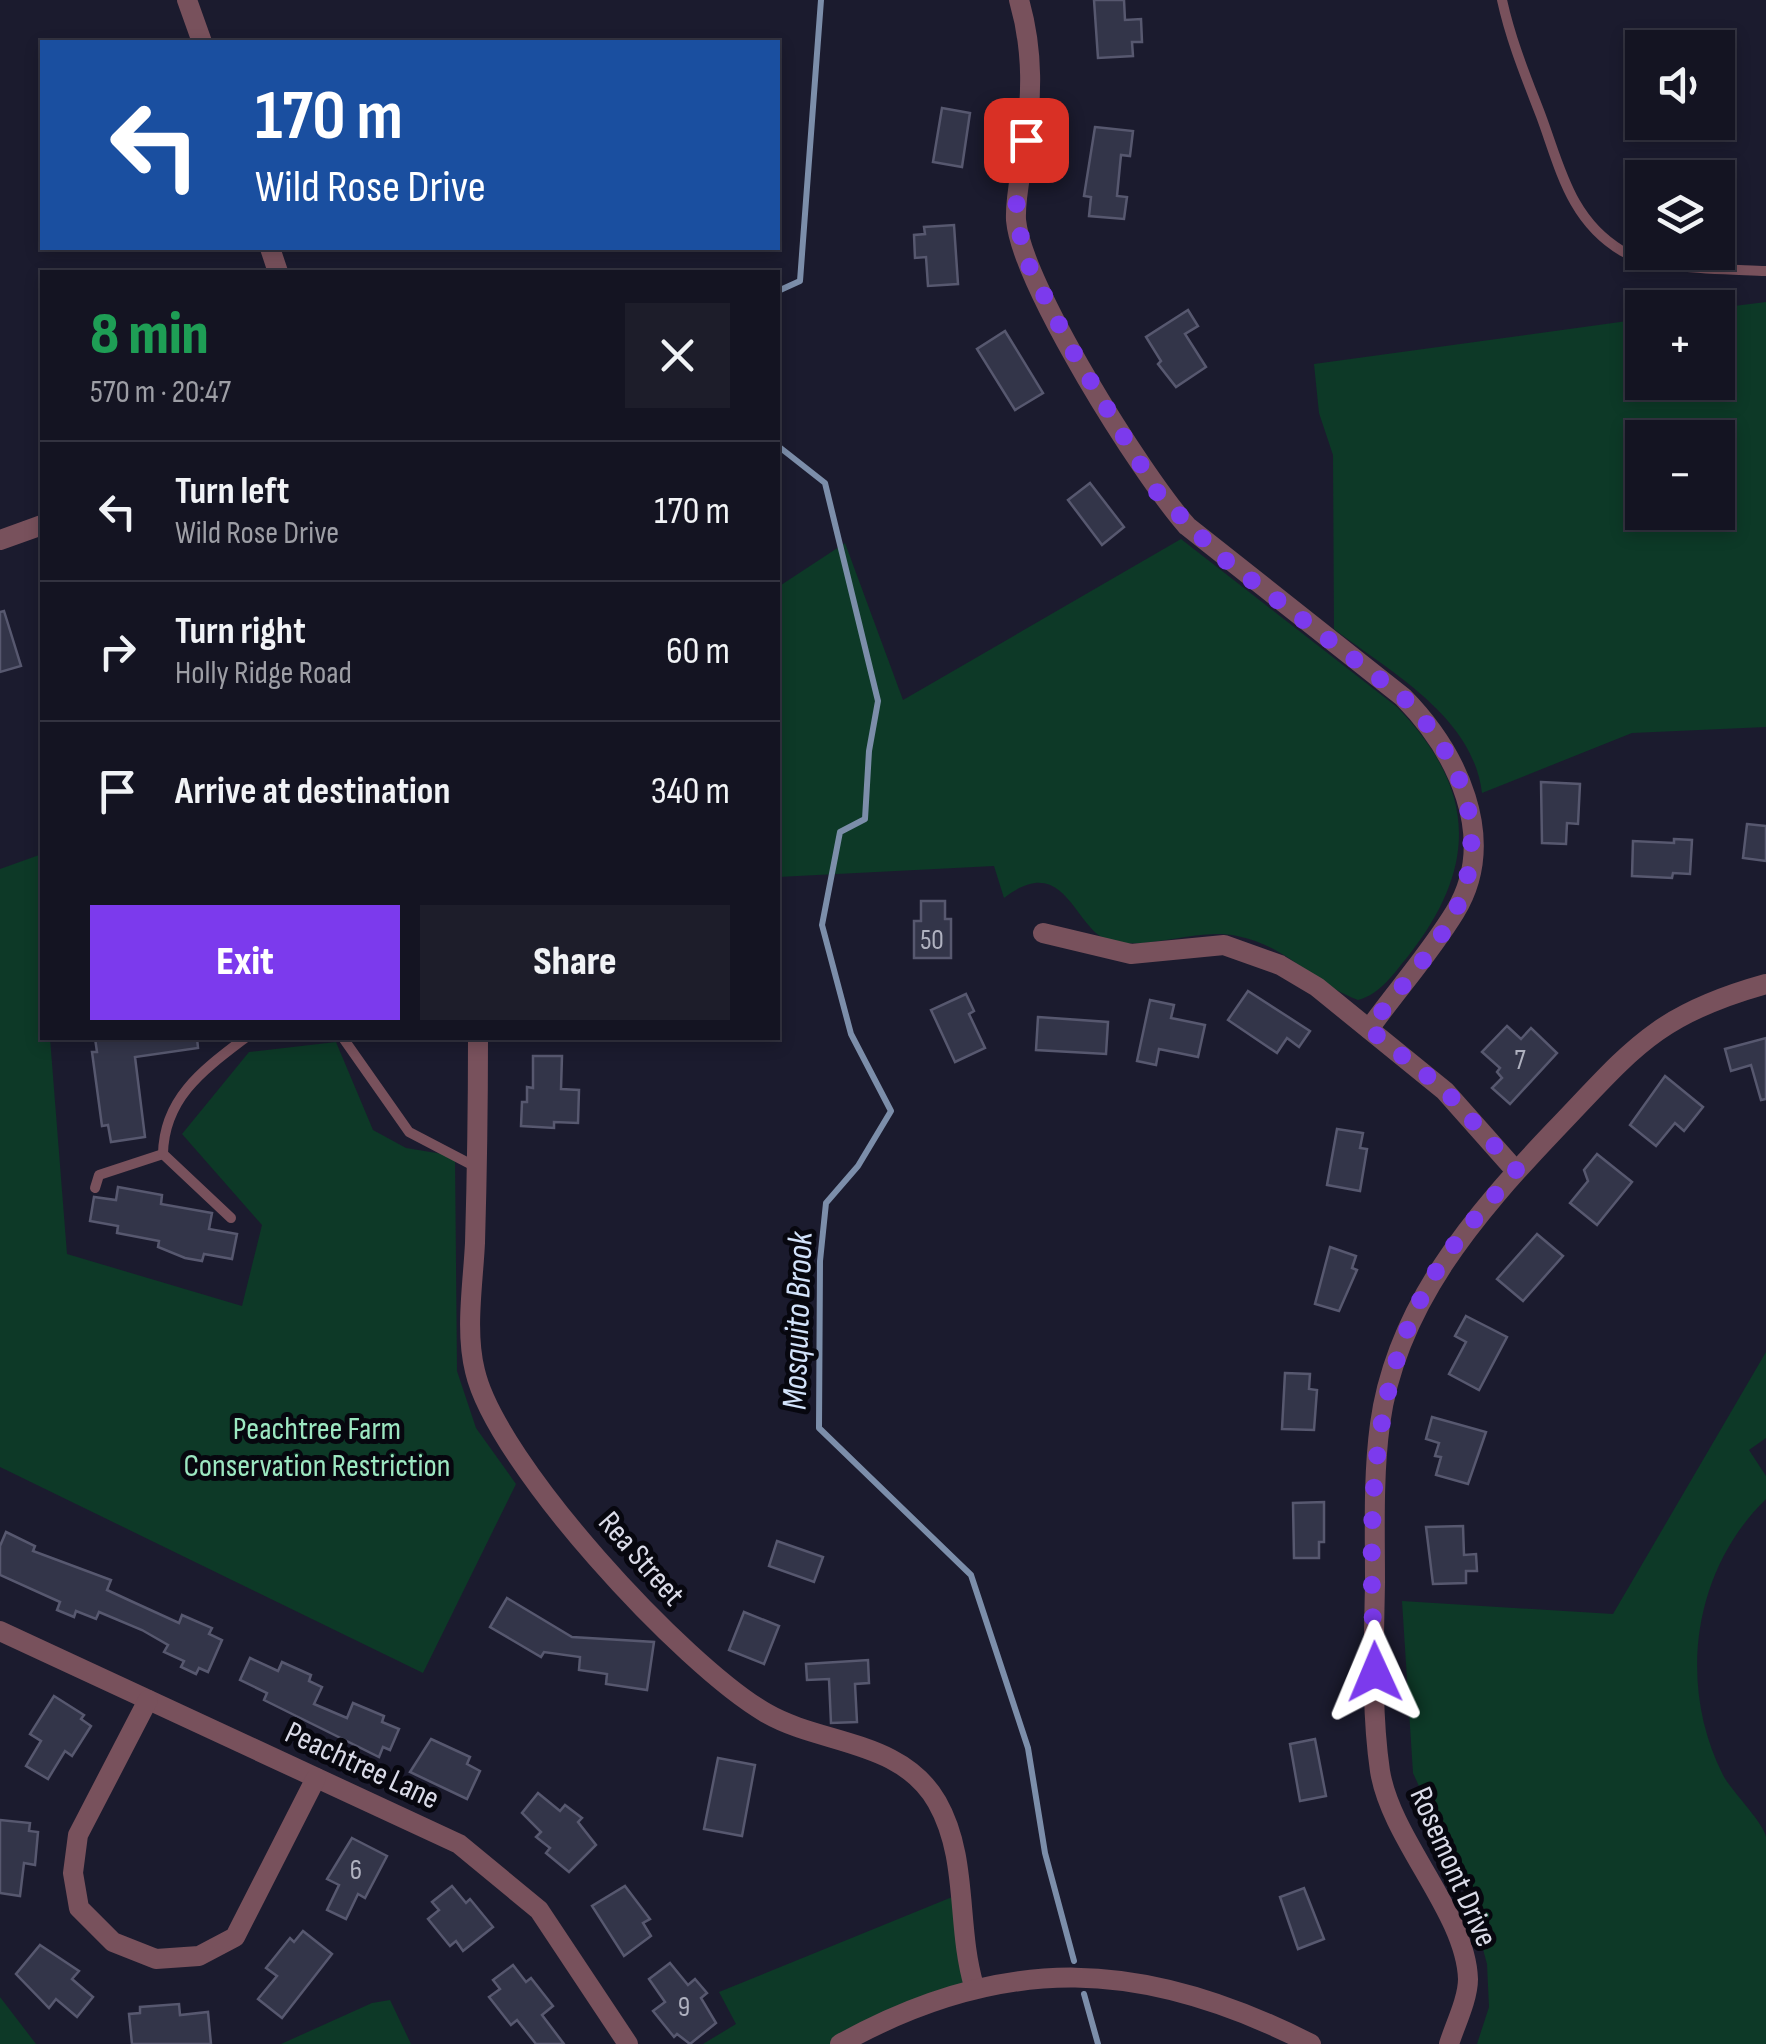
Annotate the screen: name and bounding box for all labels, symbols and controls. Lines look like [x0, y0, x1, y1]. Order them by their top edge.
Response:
map controls [1625, 30, 1735, 530]
button: sound [1625, 30, 1735, 140]
text: 170 m [255, 75, 403, 159]
icon: left [90, 80, 220, 210]
pin [984, 98, 1069, 183]
icon: arrive [999, 113, 1054, 168]
text: Wild Rose Drive [255, 160, 486, 215]
button: layers [1625, 160, 1735, 270]
button: + [1625, 290, 1735, 400]
text: 8 min [90, 299, 209, 371]
button: close [625, 303, 730, 408]
text: 570 m · 20:47 [90, 373, 231, 412]
button: − [1625, 420, 1735, 530]
text: Turn left [175, 469, 289, 514]
icon: left [90, 484, 145, 539]
text: 170 m [654, 489, 730, 534]
text: Wild Rose Drive [175, 514, 339, 553]
text: Turn right [175, 609, 306, 654]
icon: right [90, 624, 145, 679]
text: 60 m [666, 629, 730, 674]
text: Holly Ridge Road [175, 654, 352, 693]
icon: arrive [90, 764, 145, 819]
text: Arrive at destination [175, 769, 450, 814]
text: 340 m [651, 769, 730, 814]
button: Exit [90, 905, 400, 1020]
button: Share [420, 905, 730, 1020]
house number: 50 [920, 924, 944, 957]
house number: 7 [1514, 1044, 1526, 1077]
water label: Mosquito Brook [773, 1230, 823, 1411]
park label: Peachtree Farm Conservation Restriction [184, 1410, 450, 1486]
street label: Rea Street [589, 1504, 693, 1614]
position arrow [1323, 1620, 1427, 1724]
street label: Peachtree Lane [279, 1713, 445, 1819]
street label: Rosemont Drive [1401, 1781, 1505, 1953]
house number: 6 [350, 1854, 362, 1887]
house number: 9 [678, 1991, 690, 2024]

